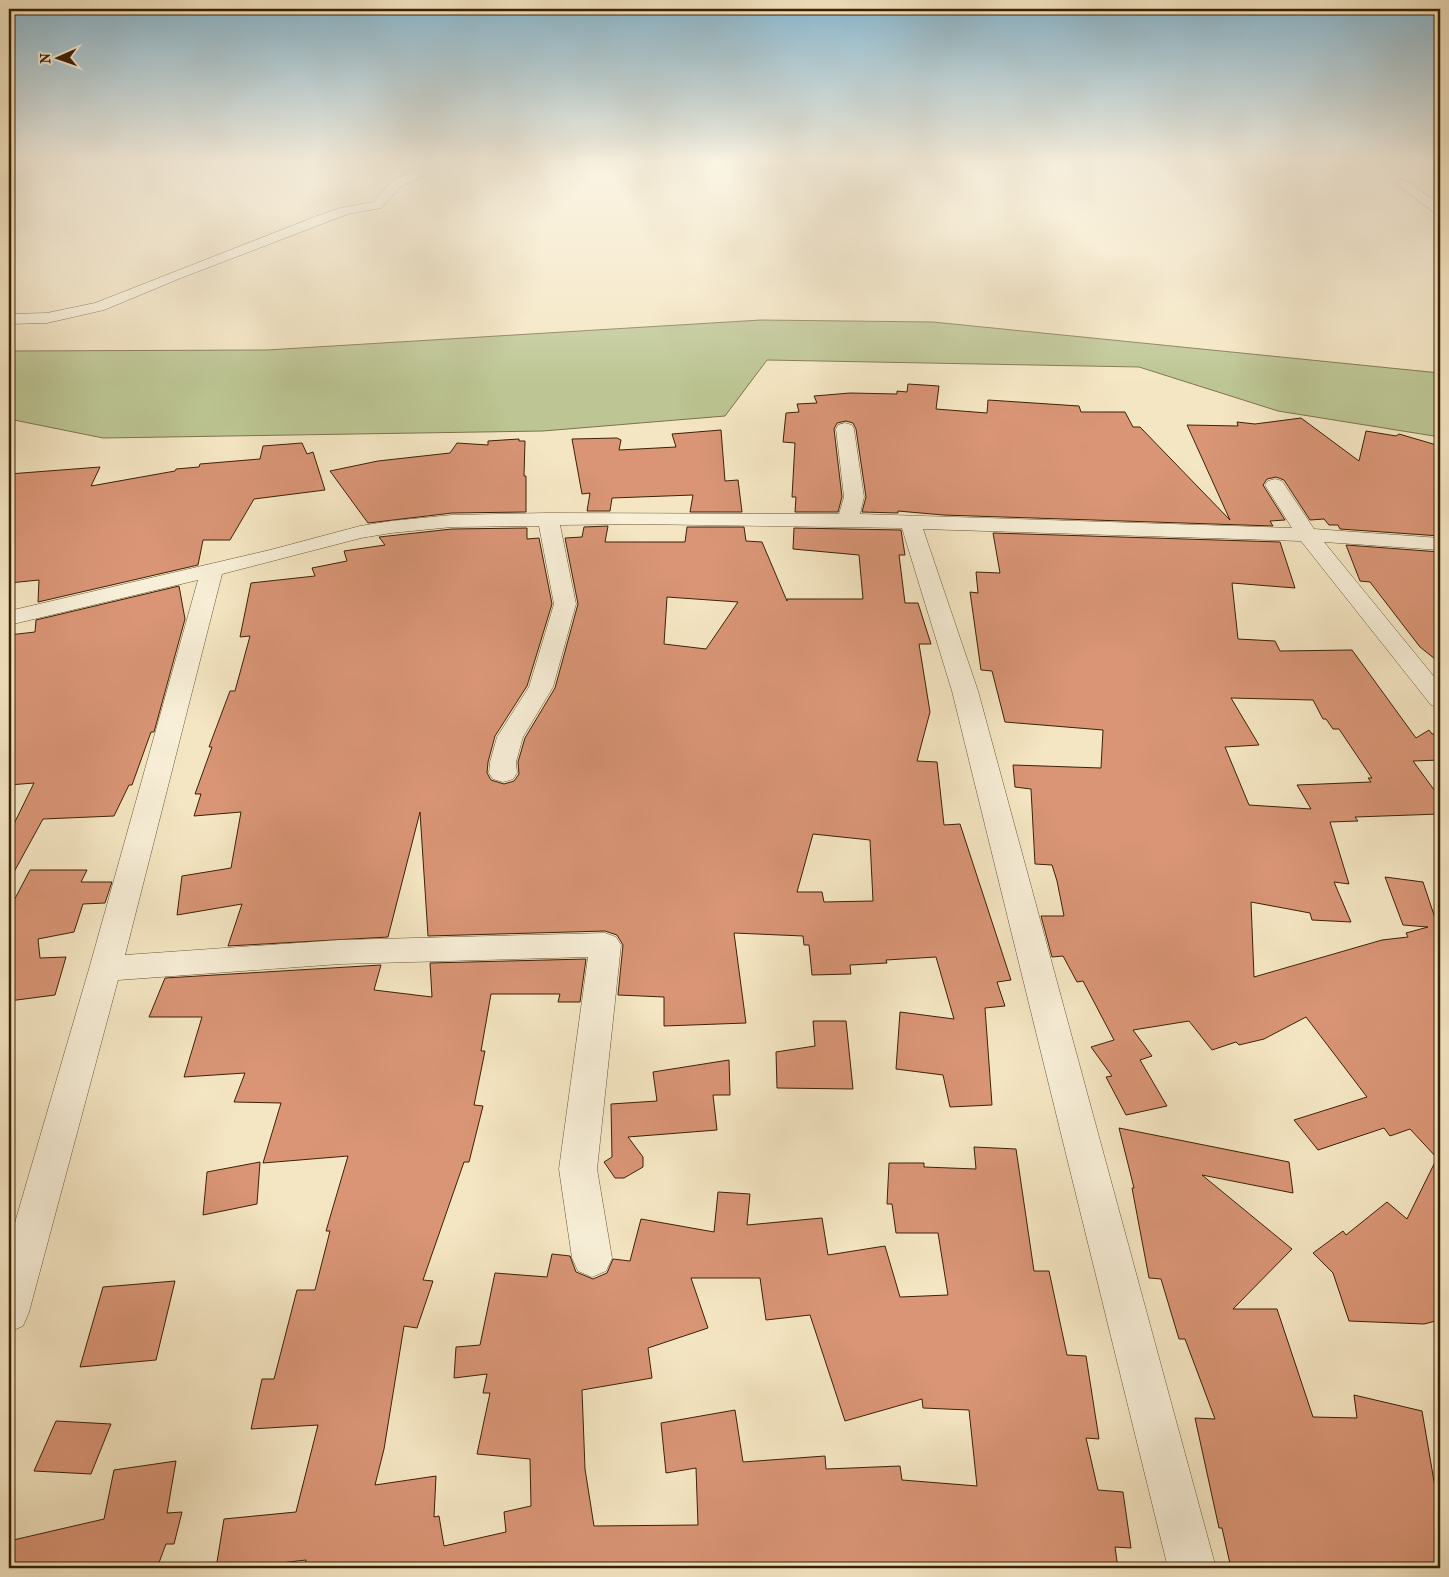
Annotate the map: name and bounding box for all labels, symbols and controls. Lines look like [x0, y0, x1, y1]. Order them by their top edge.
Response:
north arrow [32, 32, 82, 82]
text: N [37, 52, 54, 64]

